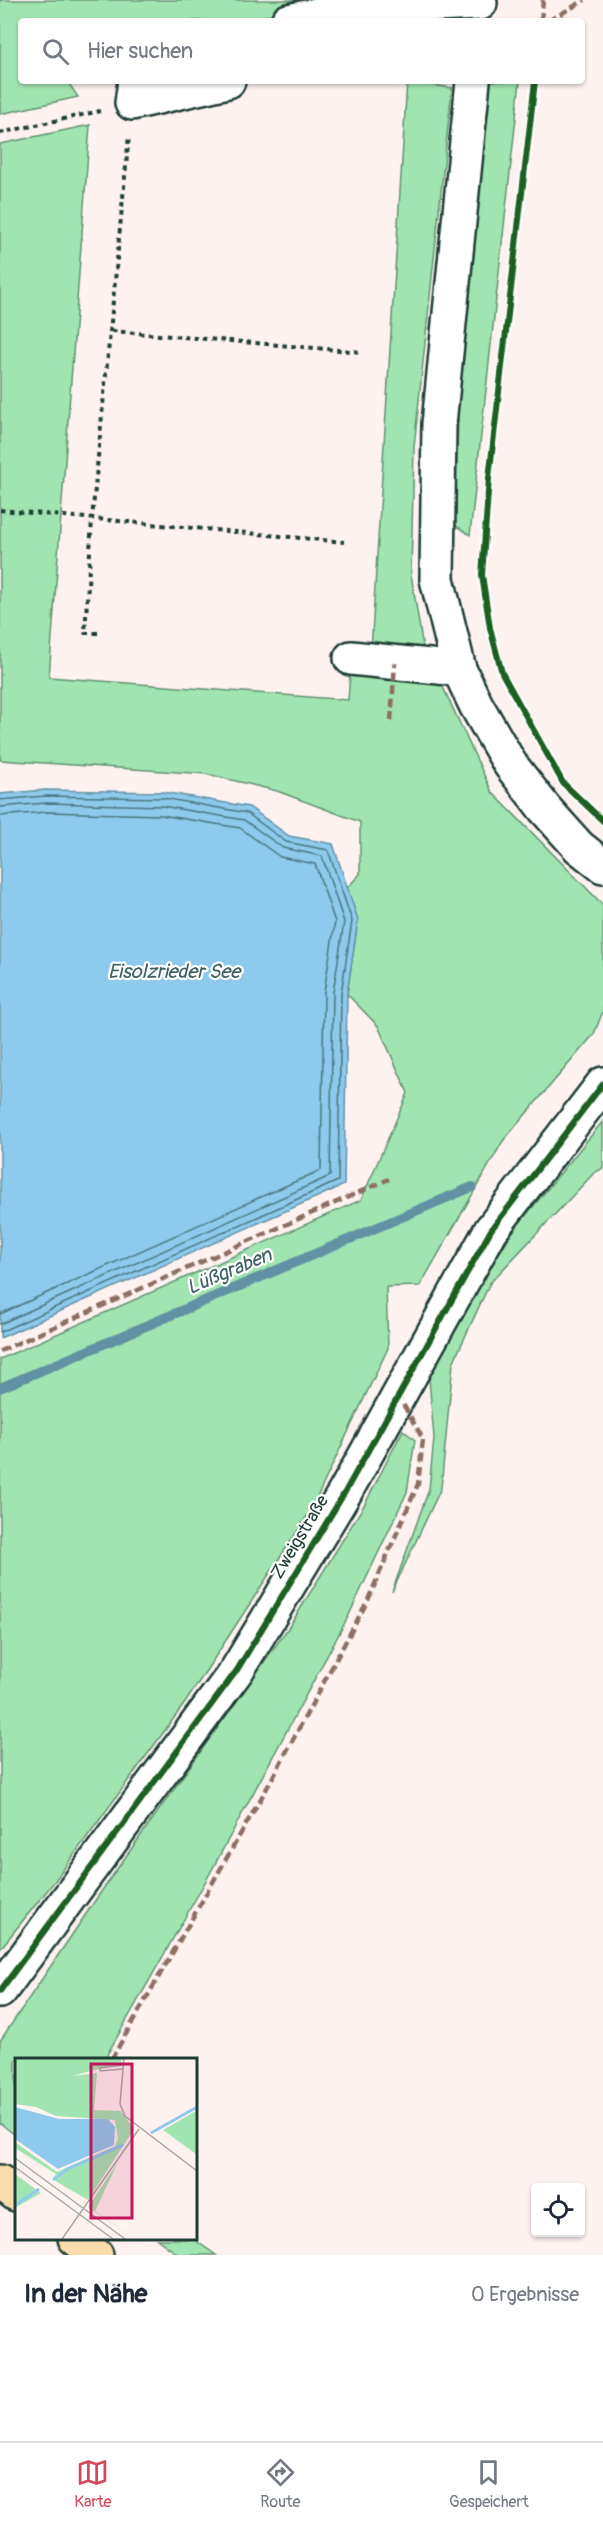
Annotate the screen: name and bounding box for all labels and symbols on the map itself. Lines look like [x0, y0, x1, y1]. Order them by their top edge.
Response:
water label: Eisolzrieder See [108, 959, 242, 984]
water label: Lüßgraben [183, 1241, 277, 1300]
street label: Zweigstraße [266, 1491, 334, 1583]
inset map [15, 2058, 196, 2240]

